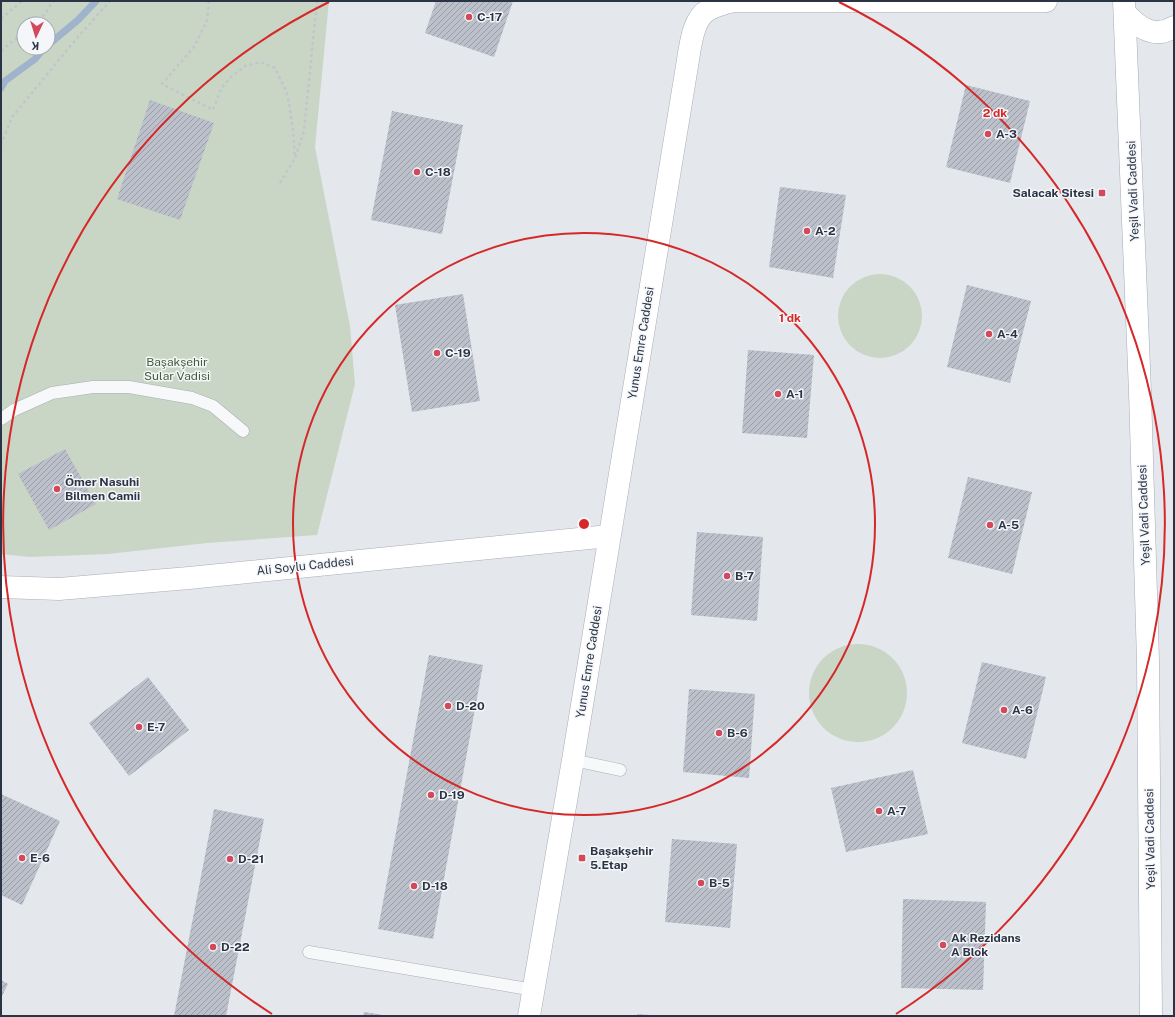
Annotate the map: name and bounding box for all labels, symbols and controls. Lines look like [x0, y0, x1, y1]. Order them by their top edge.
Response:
place label: C-17 [477, 10, 502, 24]
marker: C-17 [464, 12, 474, 22]
north arrow [16, 16, 56, 56]
text: K [31, 40, 40, 52]
text: 2 dk [983, 106, 1007, 120]
place label: A-3 [996, 127, 1017, 141]
marker: A-3 [983, 129, 993, 139]
street label: Yeşil Vadi Caddesi [1124, 140, 1142, 242]
place label: C-18 [425, 165, 451, 179]
marker: C-18 [412, 167, 422, 177]
place label: Salacak Sitesi [1013, 186, 1094, 200]
marker: Salacak Sitesi [1097, 188, 1107, 198]
place label: A-2 [815, 224, 836, 238]
marker: A-2 [802, 226, 812, 236]
street label: Yunus Emre Caddesi [625, 286, 657, 400]
text: 1 dk [779, 311, 801, 325]
place label: A-4 [997, 327, 1018, 341]
marker: A-4 [984, 329, 994, 339]
place label: C-19 [445, 346, 471, 360]
marker: C-19 [432, 348, 442, 358]
park label: Başakşehir Sular Vadisi [144, 355, 210, 383]
place label: A-1 [786, 387, 803, 401]
marker: A-1 [773, 389, 783, 399]
street label: Yeşil Vadi Caddesi [1135, 464, 1153, 566]
place label: Ömer Nasuhi Bilmen Camii [65, 474, 140, 503]
marker: Ömer Nasuhi Bilmen Camii [52, 484, 62, 494]
centre of rings [577, 517, 591, 531]
place label: A-5 [998, 518, 1019, 532]
marker: A-5 [985, 520, 995, 530]
street label: Ali Soylu Caddesi [256, 554, 354, 578]
place label: B-7 [735, 569, 754, 583]
marker: B-7 [722, 571, 732, 581]
street label: Yunus Emre Caddesi [573, 605, 605, 719]
place label: D-20 [456, 699, 485, 713]
marker: D-20 [443, 701, 453, 711]
place label: A-6 [1012, 703, 1033, 717]
marker: A-6 [999, 705, 1009, 715]
place label: E-7 [147, 720, 165, 734]
marker: E-7 [134, 722, 144, 732]
place label: B-6 [727, 726, 748, 740]
marker: B-6 [714, 728, 724, 738]
place label: D-19 [439, 788, 465, 802]
street label: Yeşil Vadi Caddesi [1142, 788, 1158, 890]
marker: D-19 [426, 790, 436, 800]
place label: A-7 [887, 804, 906, 818]
marker: A-7 [874, 806, 884, 816]
place label: Başakşehir 5.Etap [590, 844, 653, 872]
place label: E-6 [30, 851, 50, 865]
place label: D-21 [238, 852, 264, 866]
marker: E-6 [17, 853, 27, 863]
marker: Başakşehir 5.Etap [577, 853, 587, 863]
marker: D-21 [225, 854, 235, 864]
place label: B-5 [709, 876, 730, 890]
marker: B-5 [696, 878, 706, 888]
place label: D-18 [422, 879, 448, 893]
marker: D-18 [409, 881, 419, 891]
place label: Ak Rezidans A Blok [951, 931, 1021, 959]
place label: D-22 [221, 940, 250, 954]
marker: Ak Rezidans A Blok [938, 940, 948, 950]
marker: D-22 [208, 942, 218, 952]

